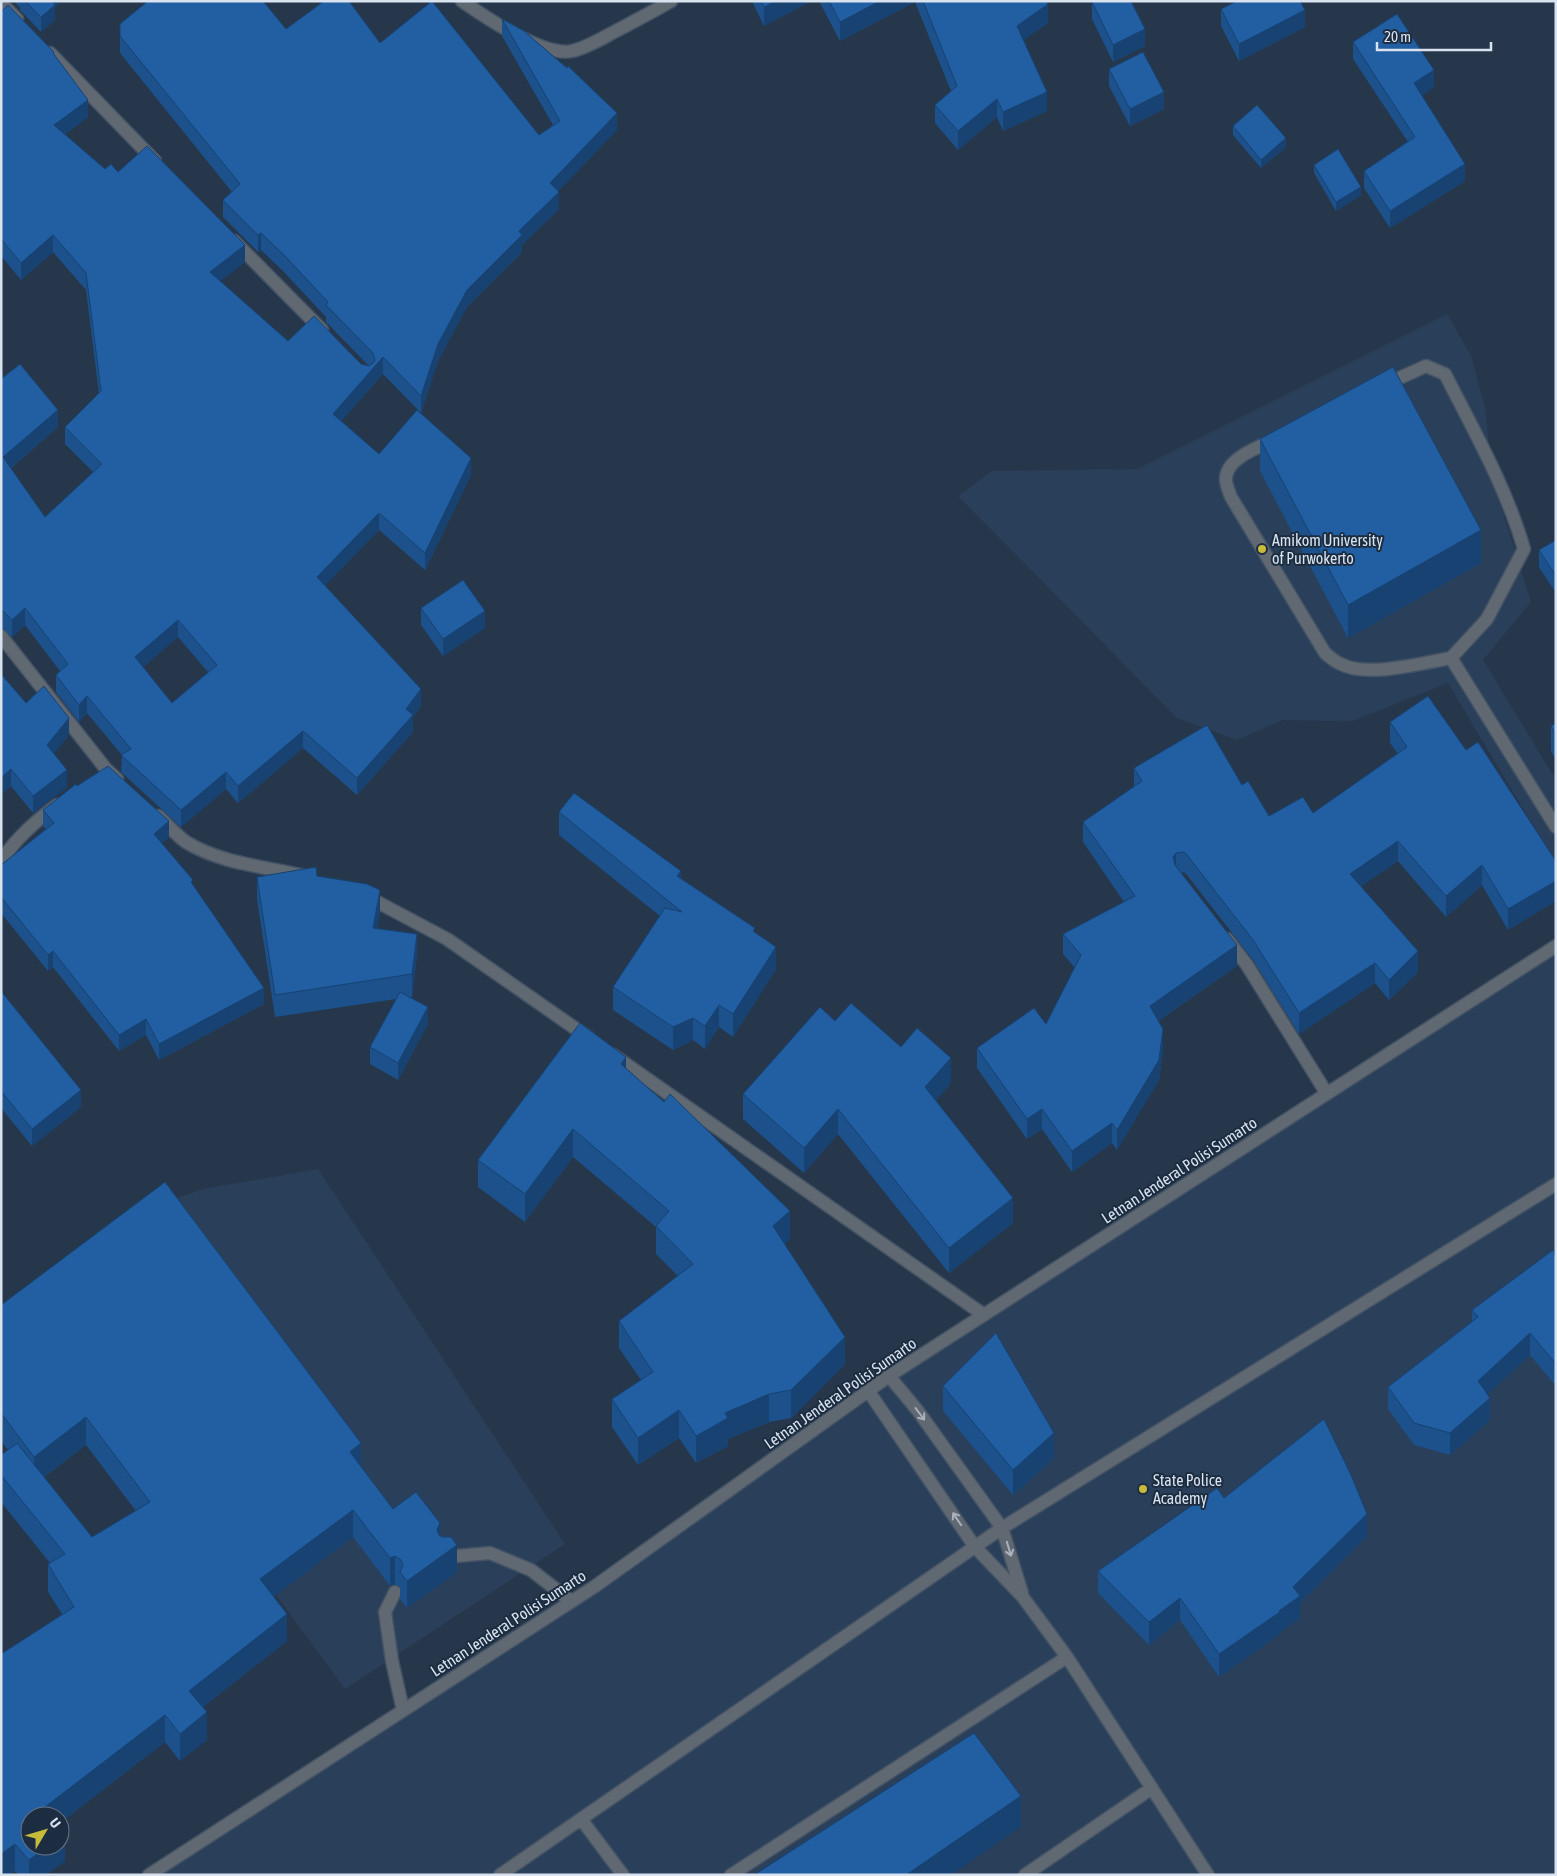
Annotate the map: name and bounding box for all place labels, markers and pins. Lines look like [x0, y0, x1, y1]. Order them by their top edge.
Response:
place label: Amikom University of Purwokerto [1272, 531, 1383, 567]
marker: Amikom University of Purwokerto [1256, 543, 1268, 555]
place label: State Police Academy [1153, 1471, 1222, 1508]
marker: State Police Academy [1137, 1483, 1149, 1495]

